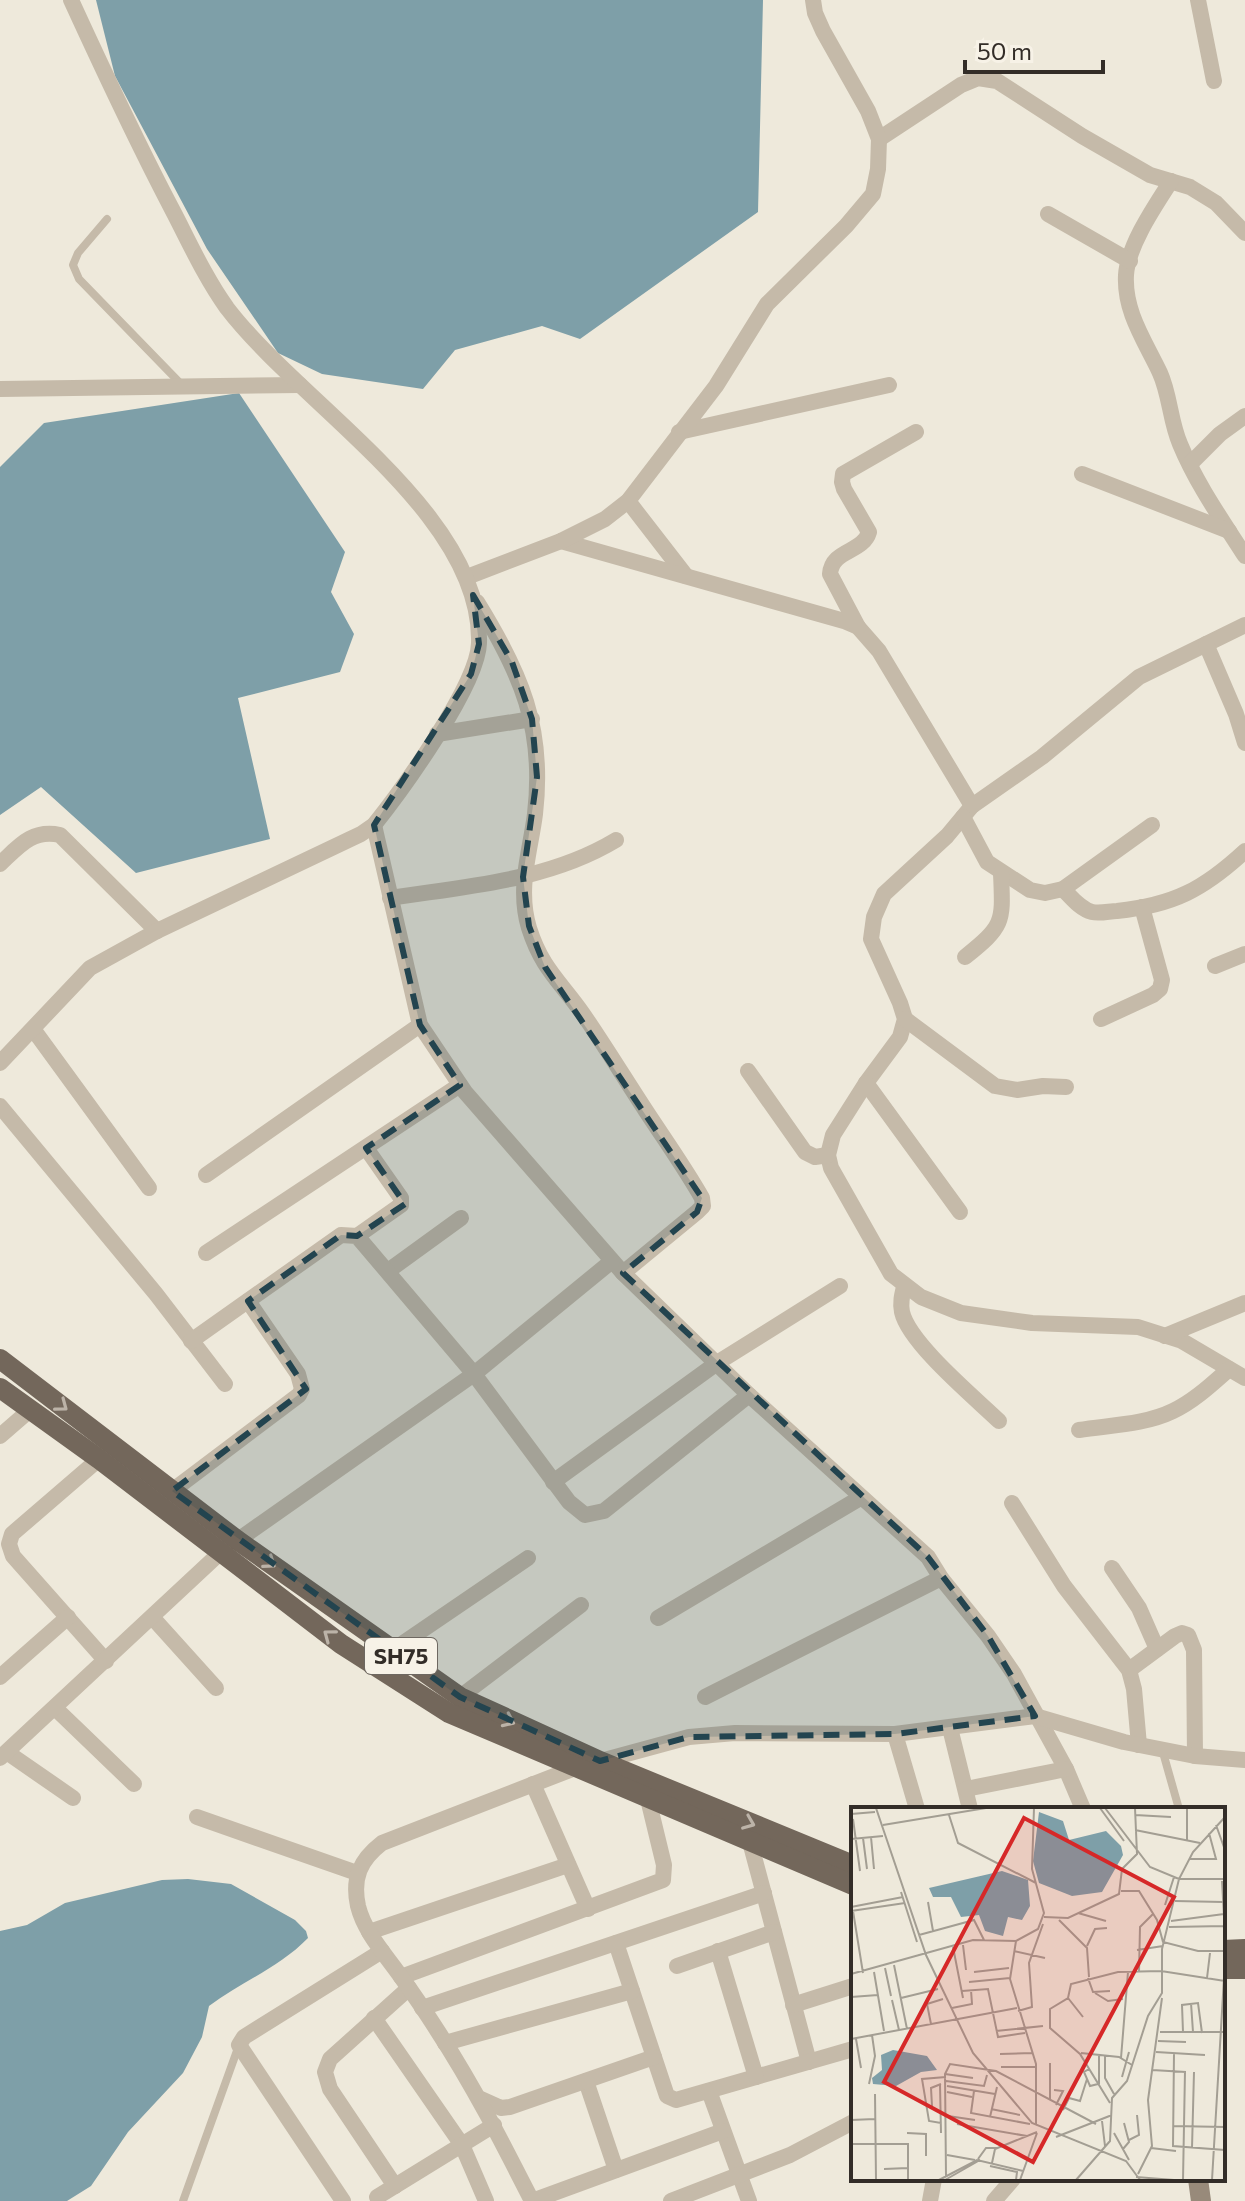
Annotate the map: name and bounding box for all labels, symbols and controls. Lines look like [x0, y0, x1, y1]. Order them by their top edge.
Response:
scale bar [965, 24, 1103, 74]
text: 50 m [977, 36, 1032, 65]
one-way arrow [53, 1397, 68, 1411]
one-way arrow [261, 1553, 275, 1568]
one-way arrow [323, 1630, 338, 1644]
road number: SH75 [365, 1638, 437, 1674]
one-way arrow [501, 1712, 516, 1728]
inset map [851, 1807, 1225, 2181]
one-way arrow [741, 1813, 755, 1829]

